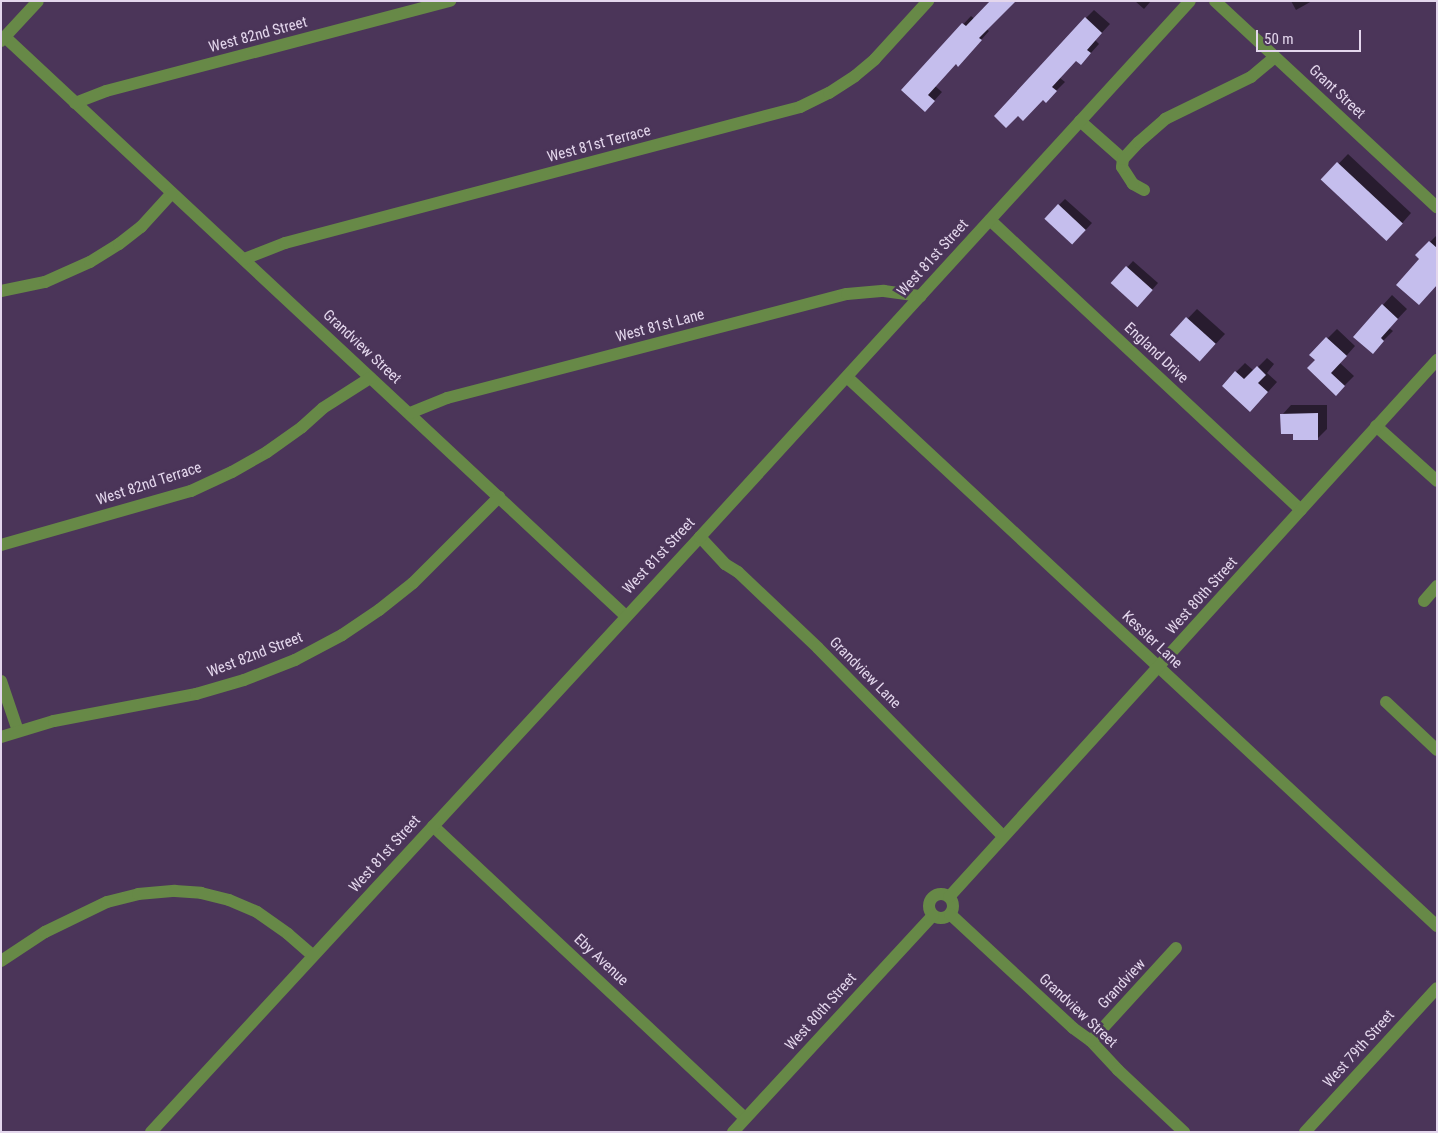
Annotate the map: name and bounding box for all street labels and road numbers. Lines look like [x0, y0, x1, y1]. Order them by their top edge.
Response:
street label: West 82nd Street [207, 13, 309, 57]
street label: Grant Street [1305, 61, 1369, 123]
street label: West 81st Terrace [545, 122, 653, 166]
street label: West 81st Street [894, 216, 972, 300]
street label: Grandview Street [319, 306, 405, 388]
street label: West 81st Lane [614, 306, 706, 346]
street label: England Drive [1120, 319, 1192, 387]
street label: West 82nd Terrace [94, 458, 204, 510]
street label: West 81st Street [619, 514, 699, 598]
street label: West 80th Street [1163, 554, 1241, 638]
street label: Kessler Lane [1118, 608, 1186, 672]
street label: West 82nd Street [205, 628, 305, 682]
street label: Grandview Lane [825, 633, 905, 713]
street label: West 81st Street [346, 812, 424, 896]
street label: Eby Avenue [570, 930, 632, 990]
street label: Grandview [1094, 955, 1150, 1013]
street label: West 80th Street [782, 970, 860, 1054]
street label: Grandview Street [1035, 970, 1121, 1052]
street label: West 79th Street [1320, 1007, 1398, 1091]

